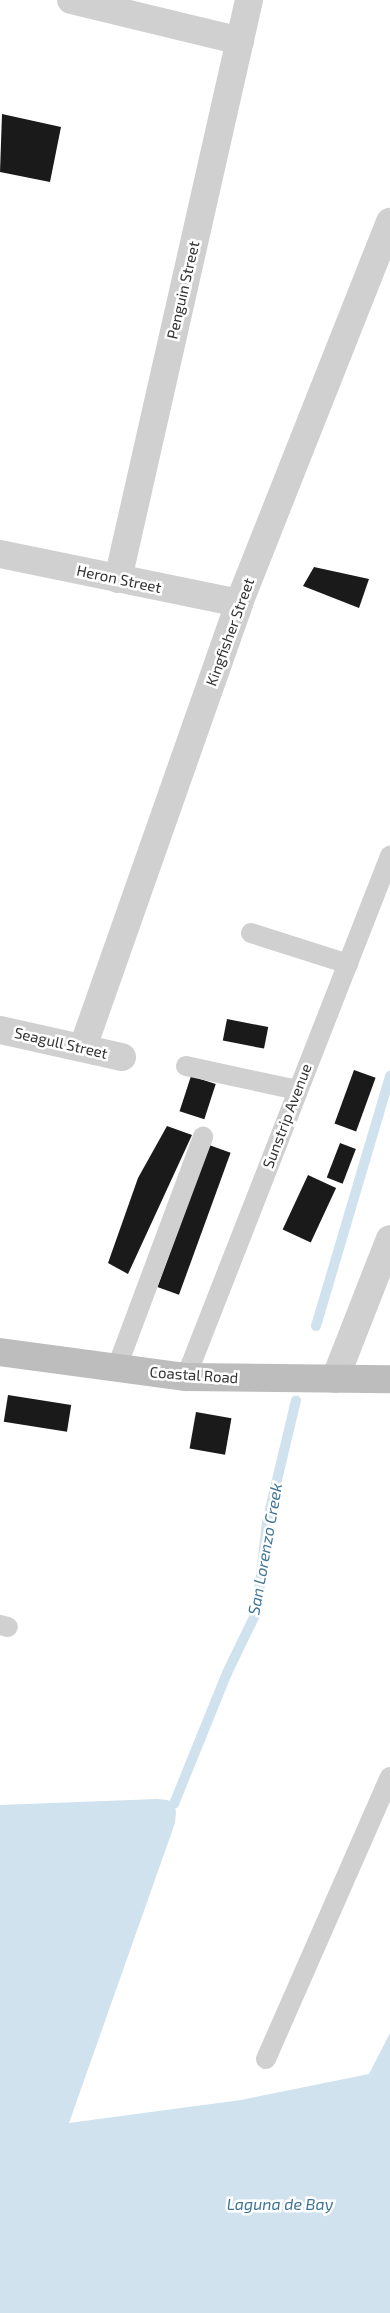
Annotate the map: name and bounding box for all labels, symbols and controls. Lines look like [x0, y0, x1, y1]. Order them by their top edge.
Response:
street label: Penguin Street [163, 239, 203, 341]
street label: Heron Street [75, 561, 163, 597]
street label: Kingfisher Street [202, 575, 258, 689]
street label: Seagull Street [12, 1023, 110, 1063]
street label: Sunstrip Avenue [259, 1061, 315, 1171]
street label: Coastal Road [149, 1363, 239, 1387]
water label: San Lorenzo Creek [244, 1482, 286, 1616]
water label: Laguna de Bay [227, 2194, 333, 2214]

